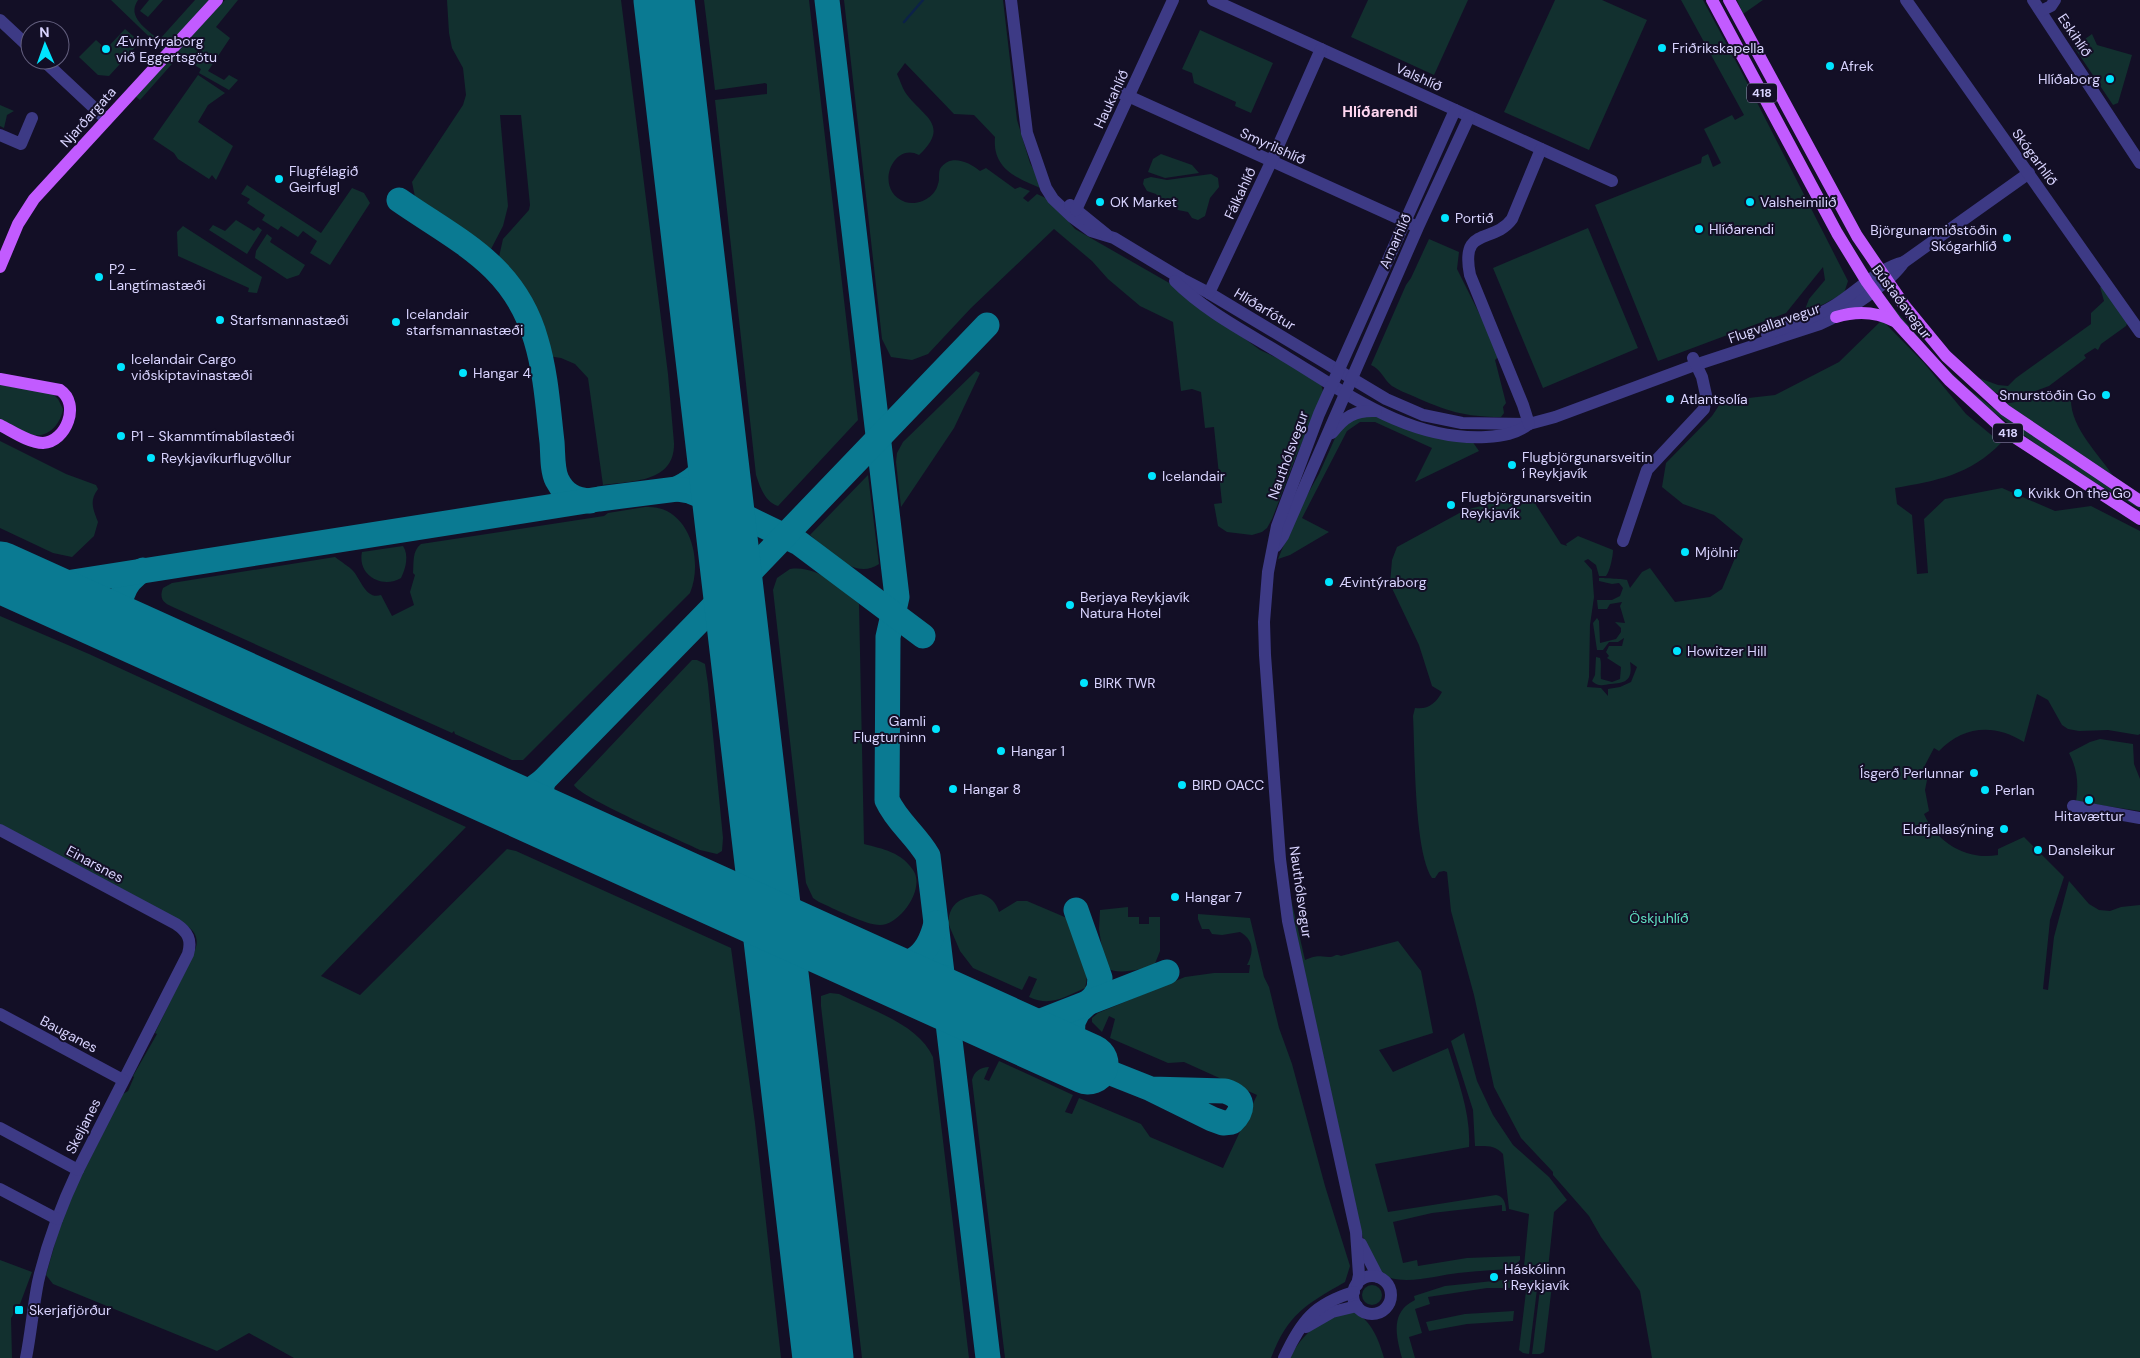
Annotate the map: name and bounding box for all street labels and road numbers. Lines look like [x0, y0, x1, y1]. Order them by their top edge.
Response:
street label: Eskihlíð [2054, 10, 2096, 60]
street label: Valshlíð [1393, 59, 1445, 95]
street label: Haukahlíð [1090, 67, 1132, 131]
street label: Njarðargata [56, 83, 120, 151]
road number: 418 [1747, 84, 1777, 102]
street label: Smyrilshlíð [1237, 124, 1309, 168]
street label: Skógarhlíð [2008, 125, 2062, 189]
street label: Fálkahlíð [1220, 164, 1260, 222]
street label: Arnarhlíð [1375, 211, 1415, 271]
street label: Bústaðavegur [1868, 261, 1936, 343]
street label: Hlíðarfótur [1231, 284, 1299, 334]
street label: Flugvallarvegur [1726, 299, 1822, 347]
street label: Nauthólsvegur [1264, 408, 1312, 502]
road number: 418 [1993, 423, 2023, 442]
street label: Einarsnes [63, 841, 127, 887]
street label: Nauthólsvegur [1286, 845, 1316, 939]
street label: Bauganes [37, 1011, 101, 1057]
street label: Skeljanes [61, 1095, 105, 1157]

